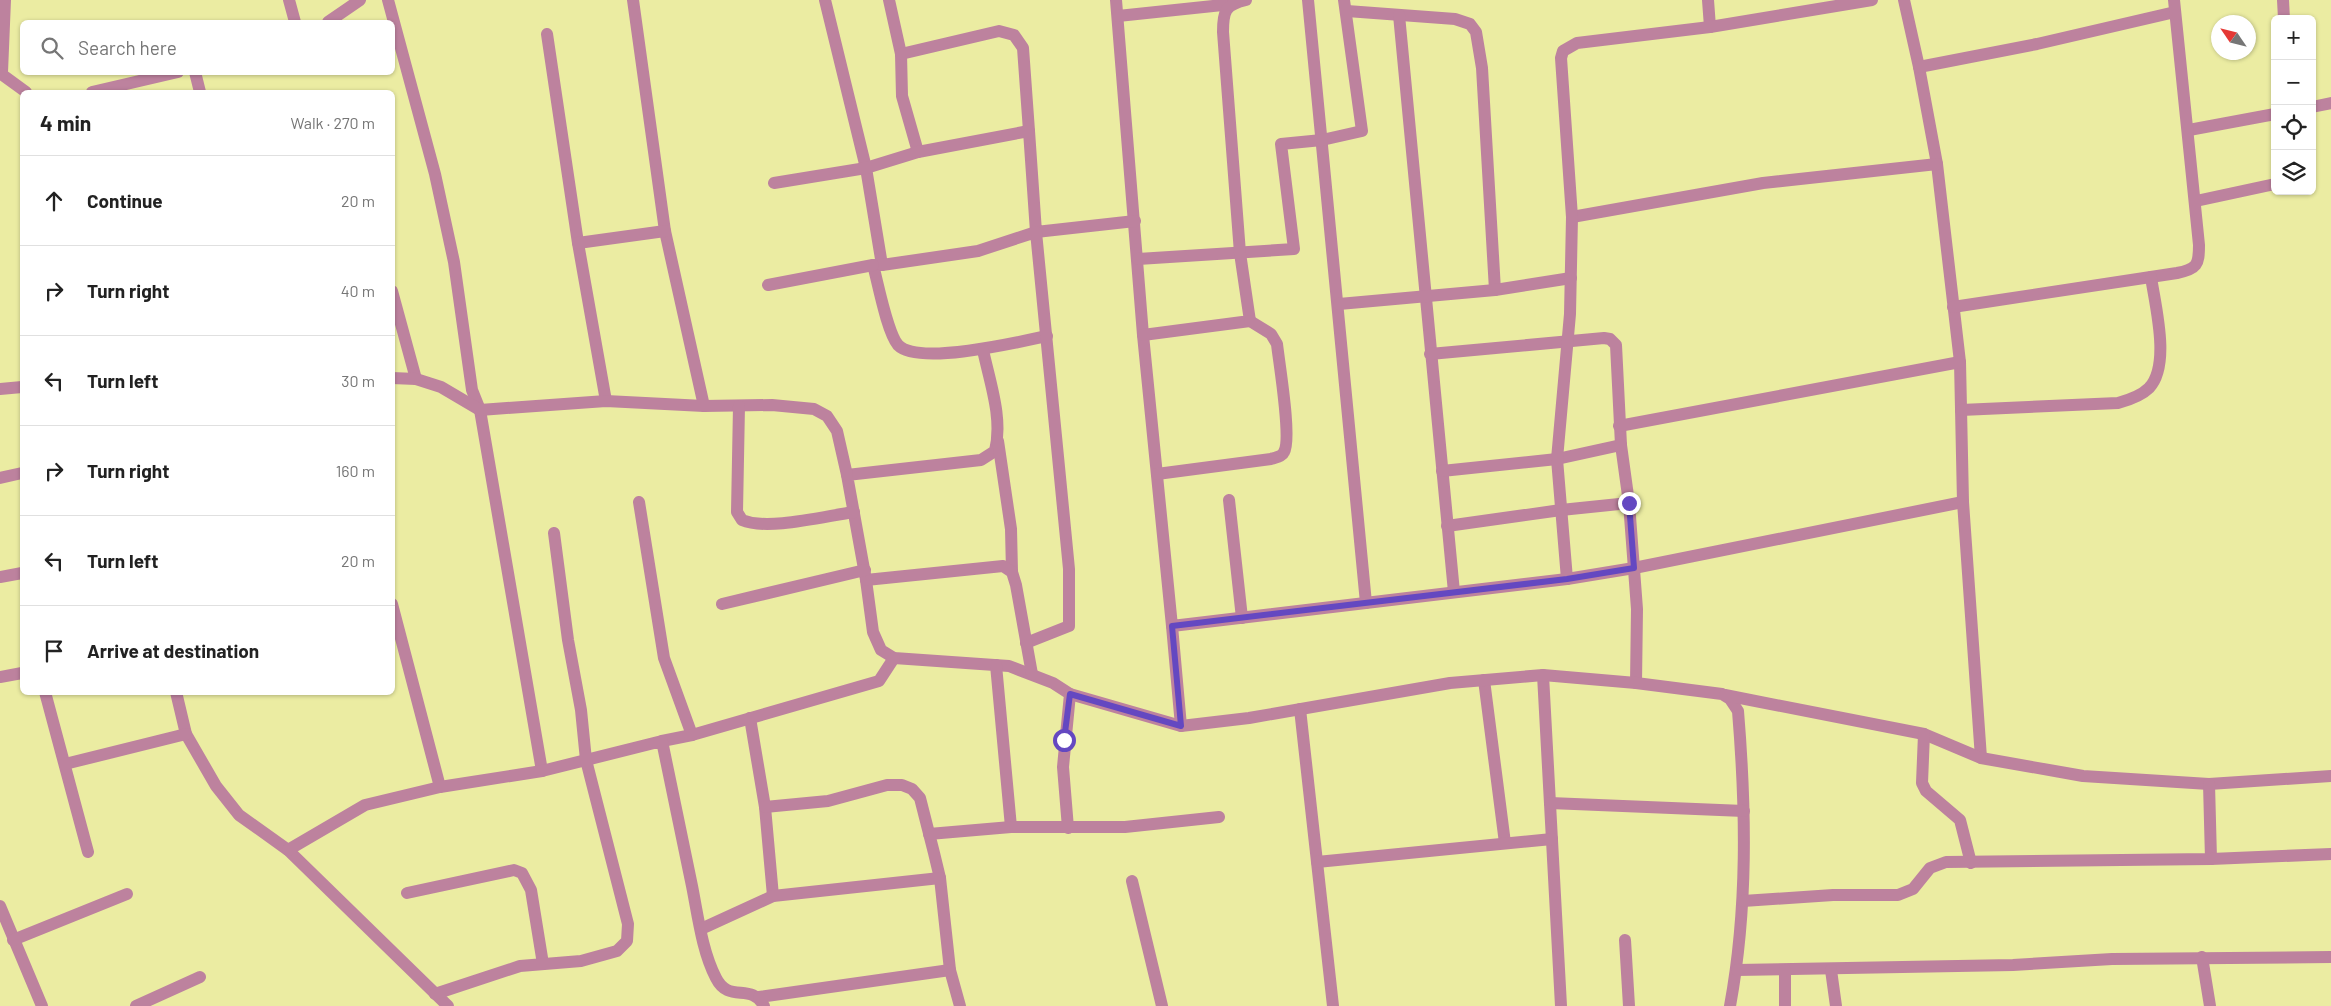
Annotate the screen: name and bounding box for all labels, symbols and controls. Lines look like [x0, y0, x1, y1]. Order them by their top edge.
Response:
north arrow [2211, 15, 2256, 60]
map controls [2271, 15, 2316, 195]
button: + [2271, 15, 2316, 60]
search box [20, 20, 395, 75]
icon: search [38, 34, 66, 62]
text: Search here [78, 36, 177, 59]
button: − [2271, 60, 2316, 105]
button: locate [2271, 105, 2316, 150]
text: 4 min [40, 110, 91, 135]
text: Walk · 270 m [290, 113, 375, 132]
button: layers [2271, 150, 2316, 195]
icon: ahead [40, 187, 68, 215]
text: Continue [87, 189, 163, 212]
text: 20 m [341, 191, 375, 210]
icon: right [40, 277, 68, 305]
text: Turn right [87, 279, 169, 302]
text: 40 m [341, 281, 375, 300]
icon: left [40, 367, 68, 395]
text: Turn left [87, 369, 158, 392]
text: 30 m [341, 371, 375, 390]
icon: right [40, 457, 68, 485]
text: Turn right [87, 459, 169, 482]
text: 160 m [336, 461, 375, 480]
route end [1618, 492, 1641, 515]
icon: left [40, 547, 68, 575]
text: Turn left [87, 549, 158, 572]
text: 20 m [341, 551, 375, 570]
icon: arrive [40, 637, 68, 665]
text: Arrive at destination [87, 639, 259, 662]
route start [1053, 729, 1076, 752]

